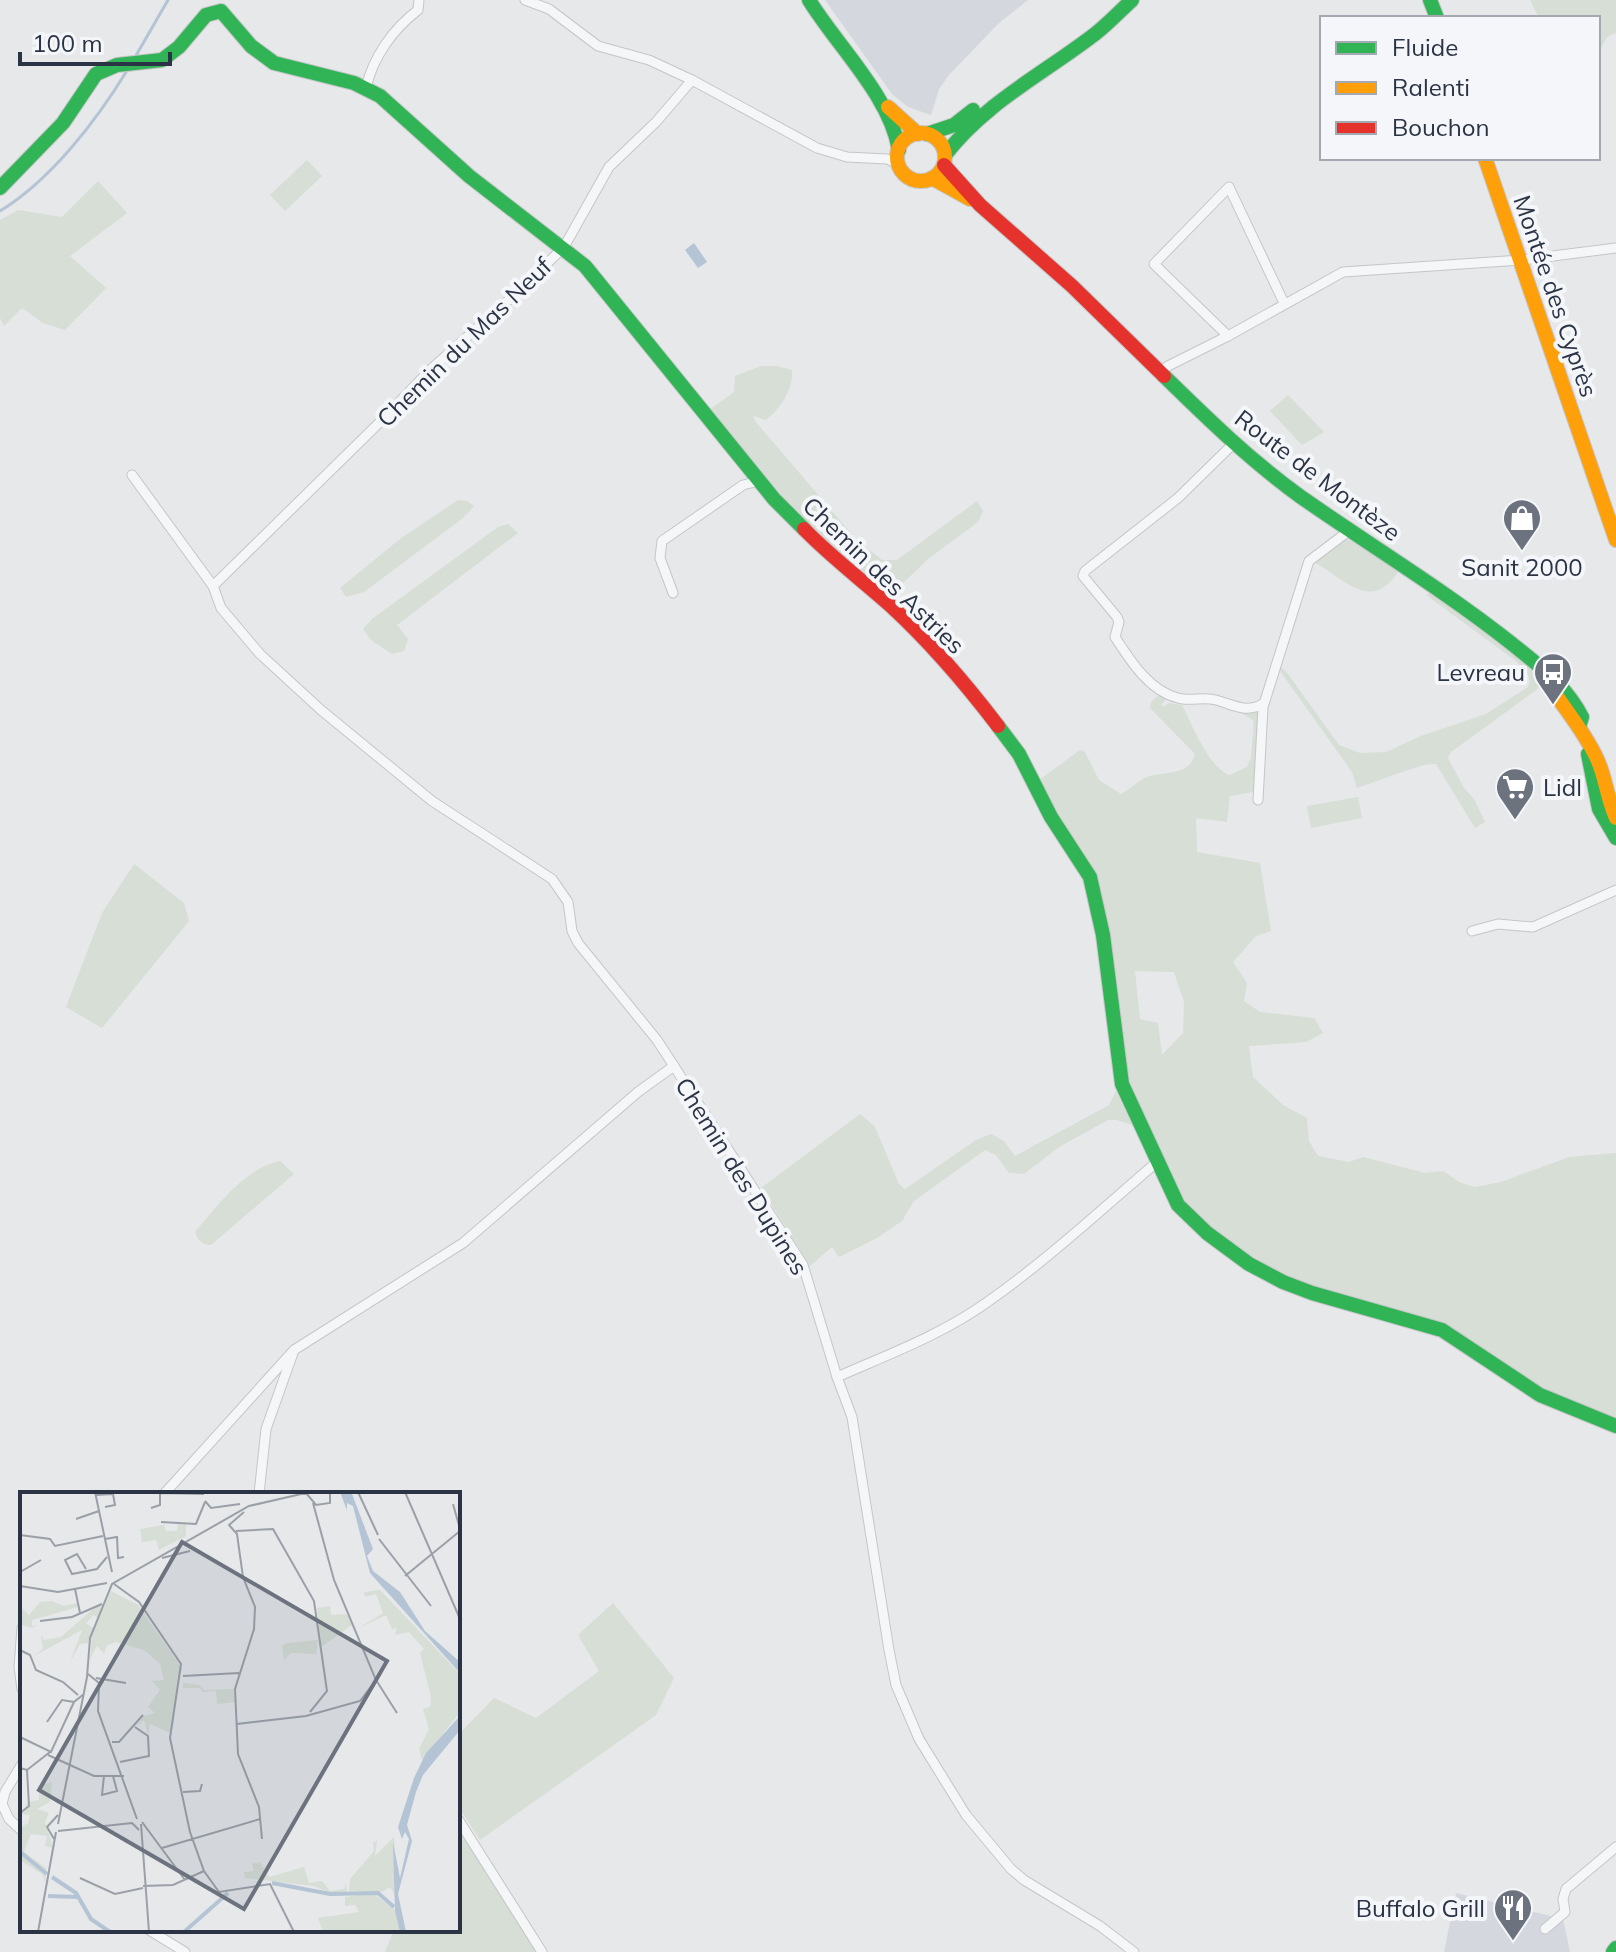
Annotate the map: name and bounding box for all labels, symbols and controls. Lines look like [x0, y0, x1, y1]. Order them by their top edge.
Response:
scale bar [20, 16, 170, 66]
legend [1320, 16, 1600, 160]
text: 100 m [32, 28, 103, 58]
text: Fluide [1392, 32, 1458, 62]
text: Ralenti [1392, 72, 1470, 102]
text: Bouchon [1392, 112, 1490, 142]
street label: Montée des Cyprès [1507, 191, 1605, 401]
street label: Chemin du Mas Neuf [370, 250, 558, 433]
street label: Route de Montèze [1229, 403, 1407, 547]
street label: Chemin des Astries [797, 490, 971, 660]
shop icon: Sanit 2000 [1501, 497, 1543, 552]
place label: Sanit 2000 [1461, 552, 1583, 582]
bus stop icon: Levreau [1532, 651, 1574, 706]
place label: Levreau [1437, 657, 1525, 687]
supermarket icon: Lidl [1494, 766, 1536, 821]
place label: Lidl [1543, 772, 1582, 802]
street label: Chemin des Dupines [669, 1072, 815, 1280]
inset map [20, 1492, 460, 1932]
restaurant icon: Buffalo Grill [1492, 1887, 1534, 1942]
place label: Buffalo Grill [1356, 1893, 1485, 1923]

